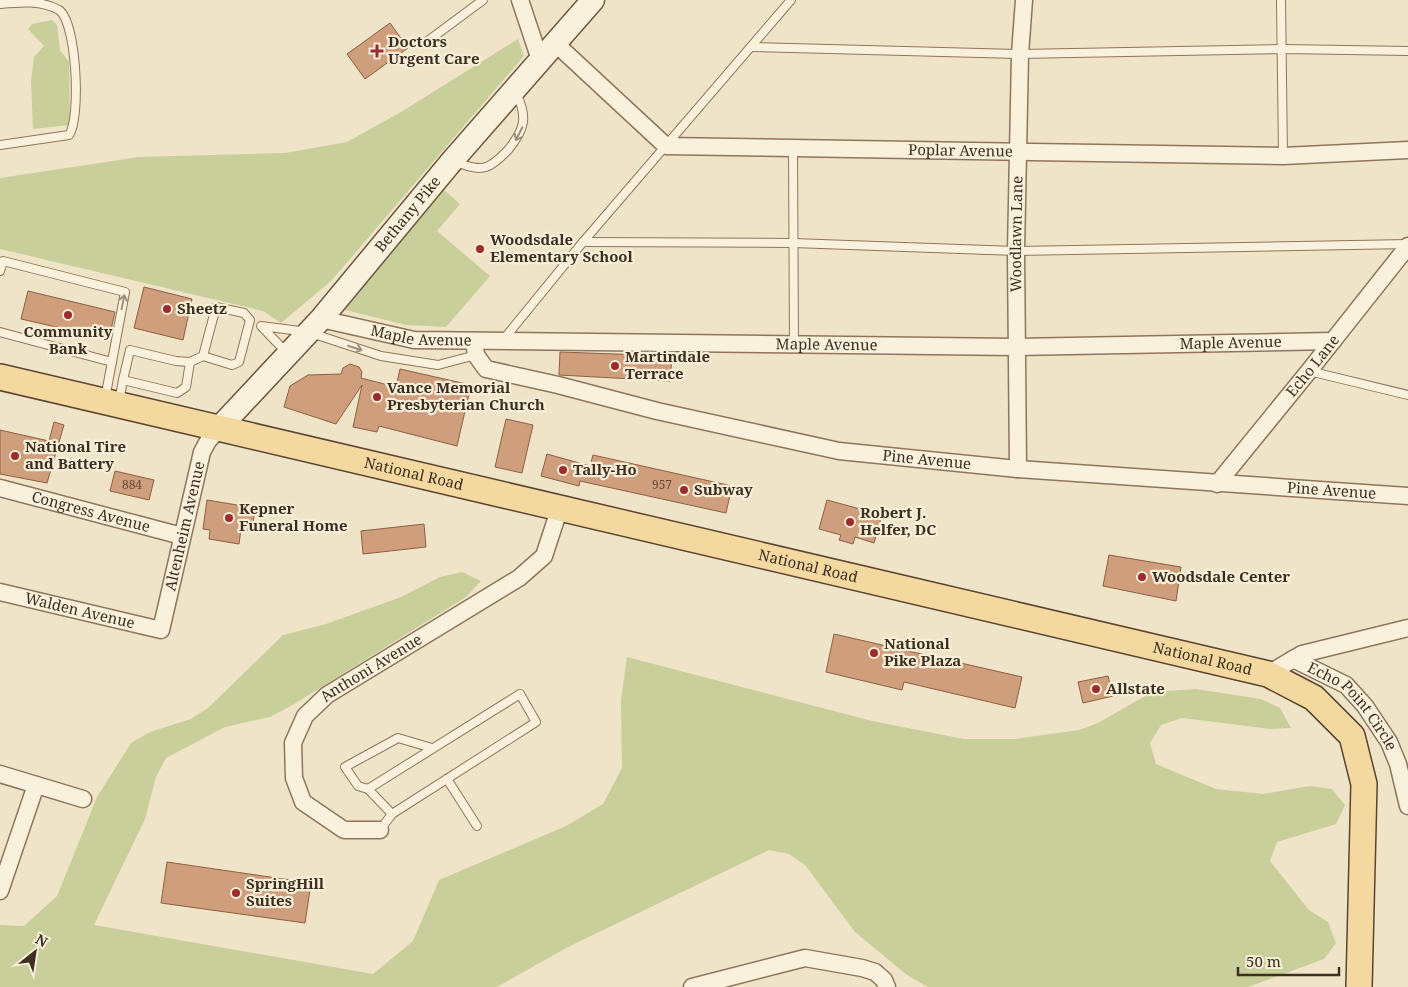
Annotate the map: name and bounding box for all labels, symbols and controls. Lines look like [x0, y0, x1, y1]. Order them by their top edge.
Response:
place label: Doctors Urgent Care [388, 31, 479, 68]
marker: Doctors Urgent Care [370, 44, 384, 58]
one-way arrow [514, 126, 524, 141]
street label: Poplar Avenue [908, 139, 1013, 161]
street label: Bethany Pike [370, 171, 445, 256]
street label: Woodlawn Lane [1005, 176, 1027, 292]
place label: Woodsdale Elementary School [490, 229, 634, 266]
marker: Woodsdale Elementary School [474, 243, 486, 255]
one-way arrow [119, 294, 129, 310]
place label: Sheetz [177, 298, 227, 318]
marker: Sheetz [161, 303, 173, 315]
marker: Community Bank [62, 309, 74, 321]
street label: Maple Avenue [369, 320, 472, 350]
place label: Community Bank [24, 321, 113, 358]
street label: Echo Lane [1281, 330, 1343, 401]
street label: Maple Avenue [1179, 331, 1282, 353]
street label: Maple Avenue [776, 333, 878, 354]
one-way arrow [346, 343, 362, 353]
place label: Martindale Terrace [625, 346, 710, 383]
marker: Martindale Terrace [609, 360, 621, 372]
place label: Vance Memorial Presbyterian Church [387, 377, 545, 414]
marker: Vance Memorial Presbyterian Church [371, 391, 383, 403]
place label: National Tire and Battery [25, 436, 126, 473]
street label: Pine Avenue [881, 444, 972, 473]
marker: National Tire and Battery [9, 450, 21, 462]
street label: National Road [362, 452, 466, 494]
street label: Altenheim Avenue [159, 459, 209, 593]
place label: Tally-Ho [573, 459, 637, 479]
marker: Tally-Ho [557, 464, 569, 476]
house number: 884 [122, 476, 142, 493]
house number: 957 [652, 476, 672, 493]
street label: Pine Avenue [1286, 477, 1377, 503]
place label: Subway [694, 479, 753, 499]
marker: Subway [678, 484, 690, 496]
street label: Congress Avenue [30, 486, 153, 536]
place label: Kepner Funeral Home [239, 498, 348, 535]
place label: Robert J. Helfer, DC [860, 502, 936, 539]
marker: Kepner Funeral Home [223, 512, 235, 524]
marker: Robert J. Helfer, DC [844, 516, 856, 528]
street label: National Road [757, 544, 860, 587]
place label: Woodsdale Center [1152, 566, 1290, 586]
marker: Woodsdale Center [1136, 571, 1148, 583]
street label: Walden Avenue [23, 587, 137, 632]
street label: Anthoni Avenue [315, 629, 425, 706]
place label: National Pike Plaza [884, 633, 961, 670]
street label: National Road [1151, 636, 1254, 679]
marker: National Pike Plaza [868, 647, 880, 659]
street label: Echo Point Circle [1305, 657, 1402, 753]
place label: Allstate [1106, 678, 1165, 698]
marker: Allstate [1090, 683, 1102, 695]
place label: SpringHill Suites [246, 873, 325, 910]
marker: SpringHill Suites [230, 887, 242, 899]
north arrow [10, 927, 60, 977]
text: N [32, 929, 51, 951]
scale bar [1238, 944, 1339, 976]
text: 50 m [1246, 951, 1281, 971]

